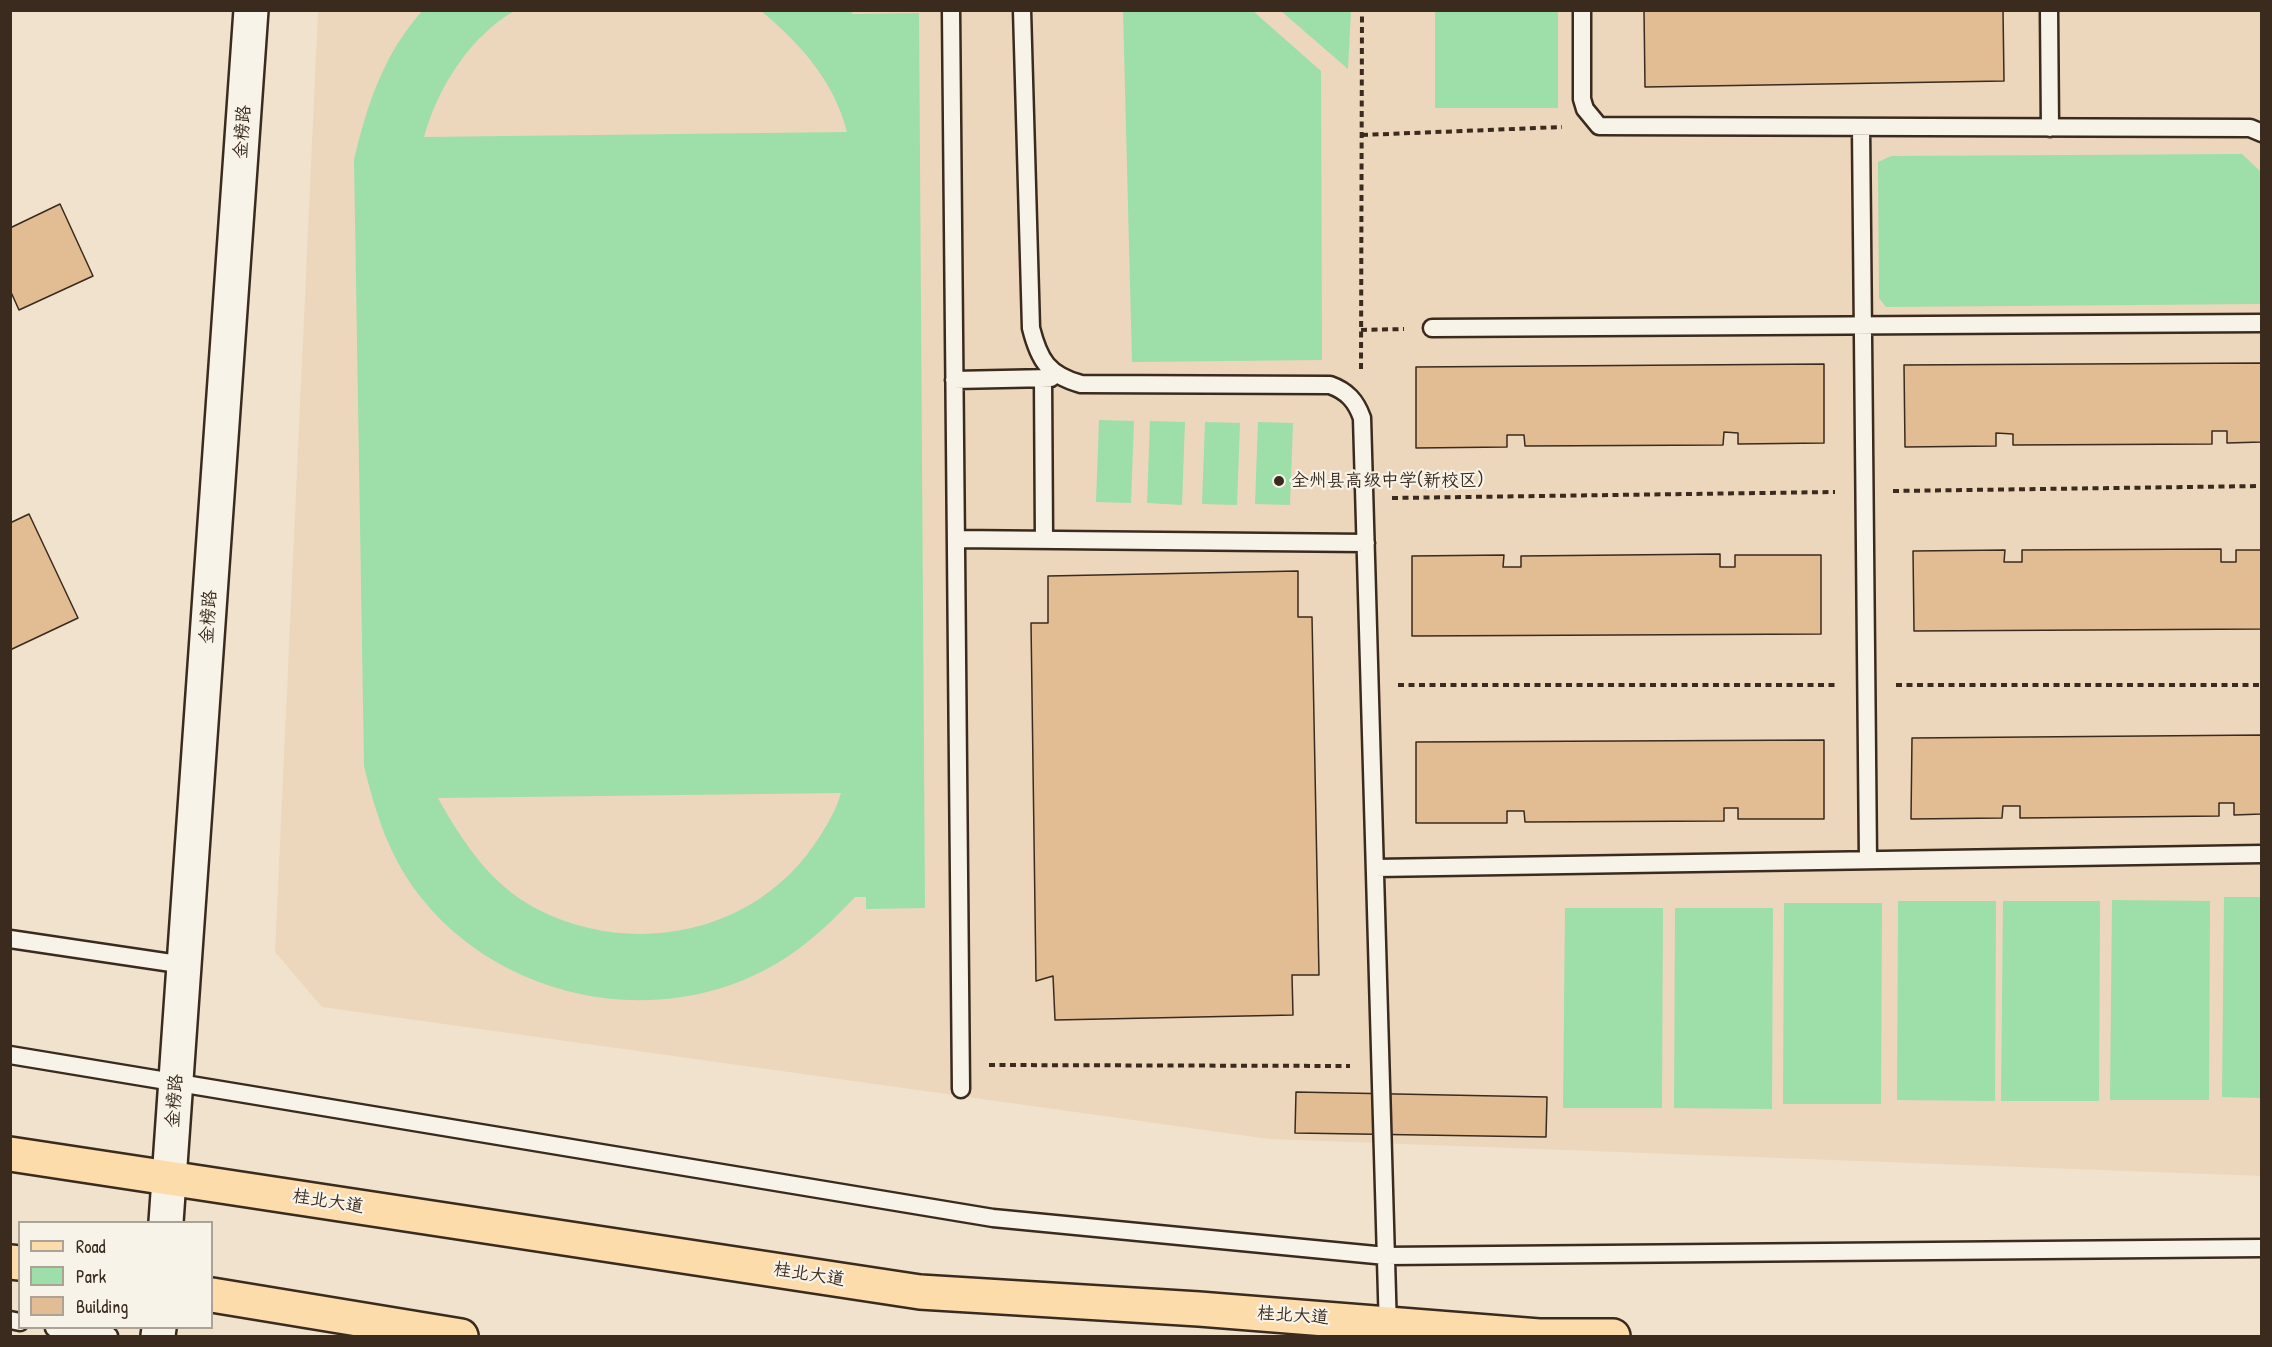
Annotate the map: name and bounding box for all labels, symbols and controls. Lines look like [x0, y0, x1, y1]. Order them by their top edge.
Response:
street label: 金榜路 [230, 104, 256, 160]
place label: 全州县高级中学(新校区) [1291, 470, 1484, 492]
marker: 全州县高级中学(新校区) [1272, 474, 1286, 488]
street label: 金榜路 [196, 589, 222, 645]
street label: 金榜路 [162, 1073, 188, 1129]
street label: 桂北大道 [291, 1186, 365, 1218]
legend [18, 1221, 213, 1329]
text: Road [76, 1234, 106, 1259]
street label: 桂北大道 [772, 1259, 846, 1291]
text: Park [76, 1264, 106, 1289]
text: Building [76, 1294, 128, 1319]
street label: 桂北大道 [1256, 1303, 1330, 1329]

